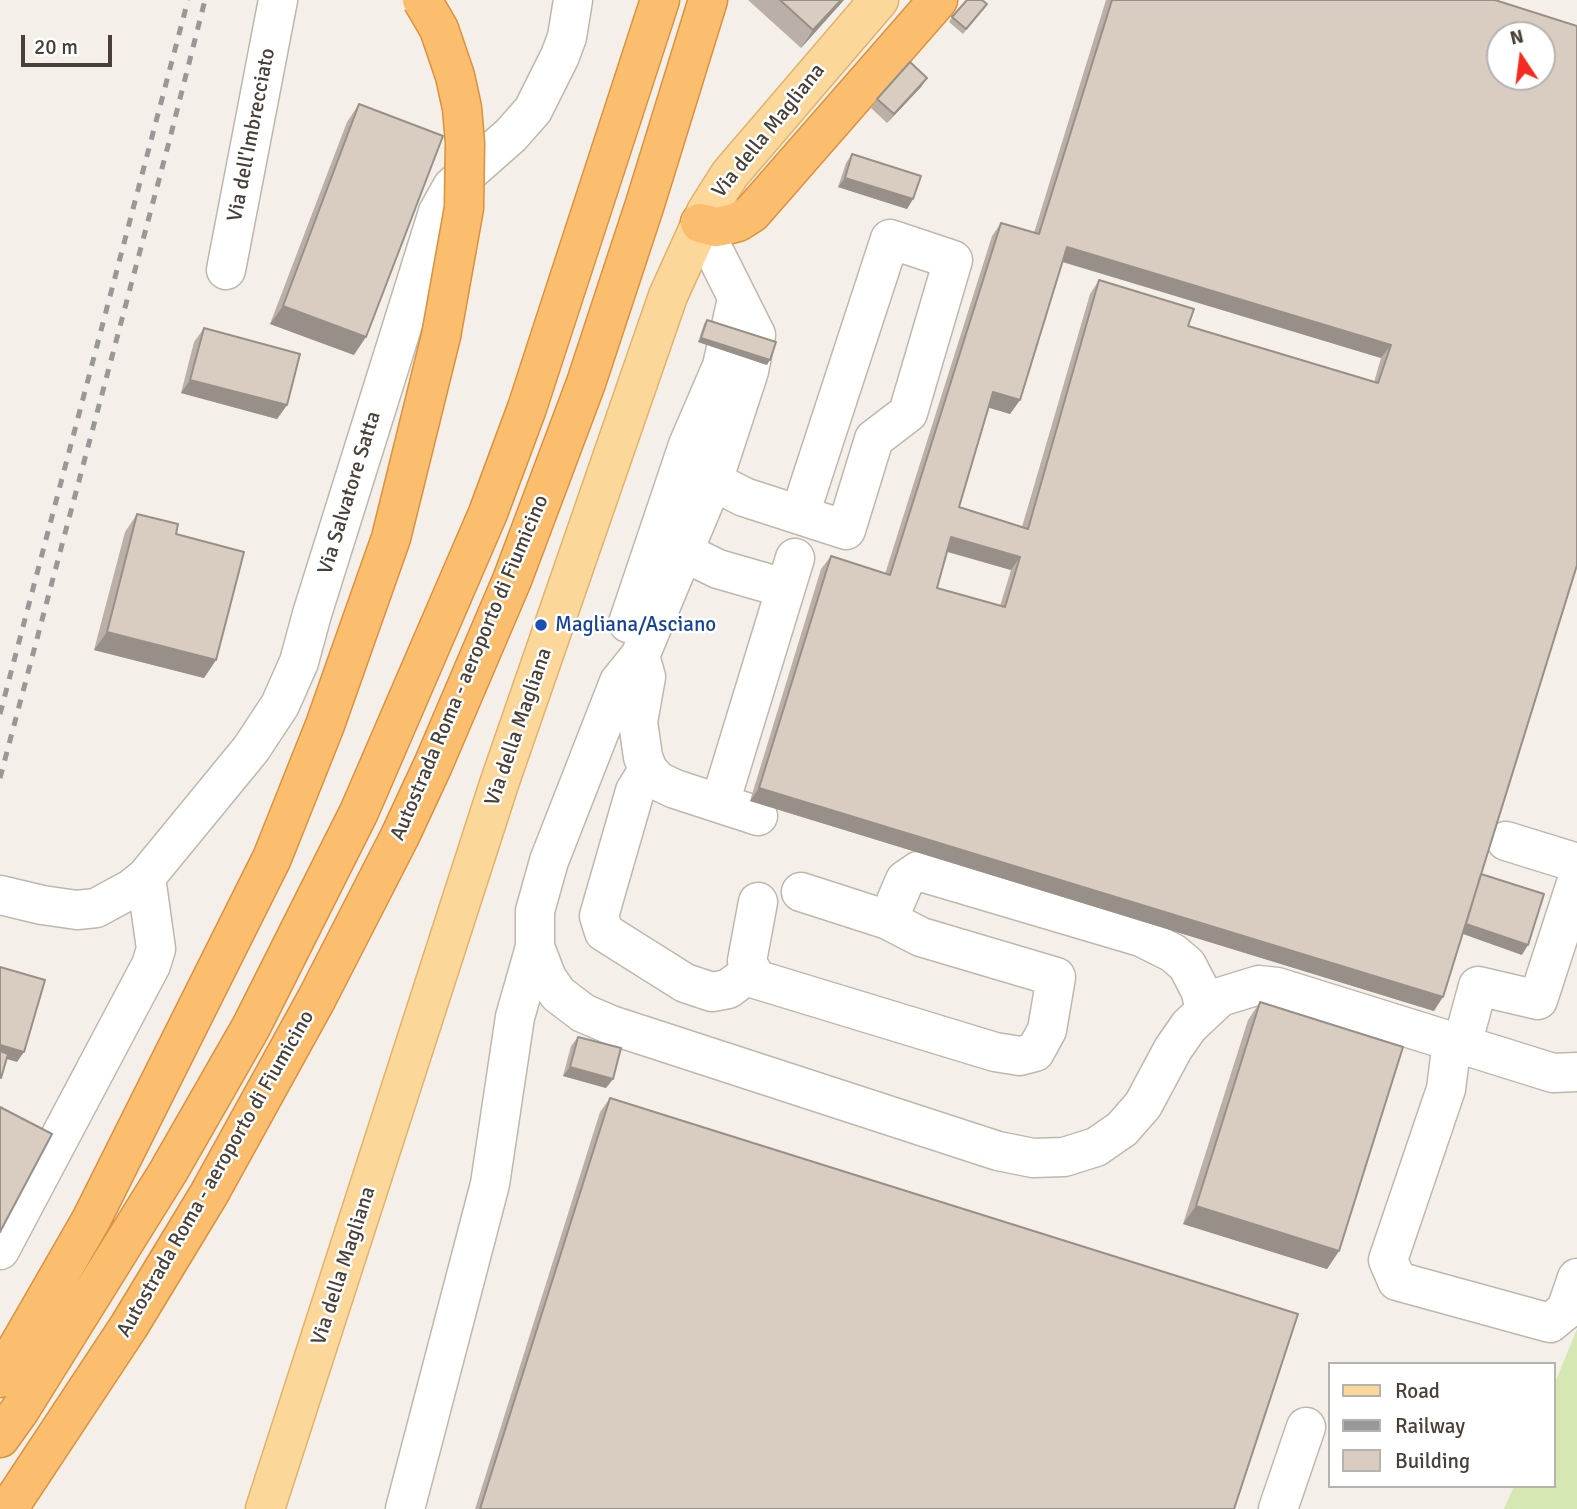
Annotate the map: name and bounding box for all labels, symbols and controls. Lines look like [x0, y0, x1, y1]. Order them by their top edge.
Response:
scale bar [24, 21, 116, 65]
north arrow [1486, 21, 1556, 91]
text: N [1508, 24, 1526, 51]
text: 20 m [34, 34, 78, 60]
street label: Via dell'Imbrecciato [223, 46, 281, 224]
street label: Via della Magliana [707, 59, 831, 203]
street label: Via Salvatore Satta [313, 408, 387, 578]
street label: Autostrada Roma - aeroporto di Fiumicino [386, 491, 554, 845]
place label: Magliana/Asciano [555, 612, 716, 638]
marker: Magliana/Asciano [533, 617, 549, 633]
street label: Via della Magliana [480, 645, 558, 809]
street label: Autostrada Roma - aeroporto di Fiumicino [112, 1006, 320, 1342]
street label: Via della Magliana [306, 1184, 382, 1348]
legend [1328, 1362, 1556, 1488]
text: Road [1395, 1378, 1440, 1404]
text: Railway [1395, 1413, 1465, 1439]
text: Building [1395, 1448, 1470, 1474]

